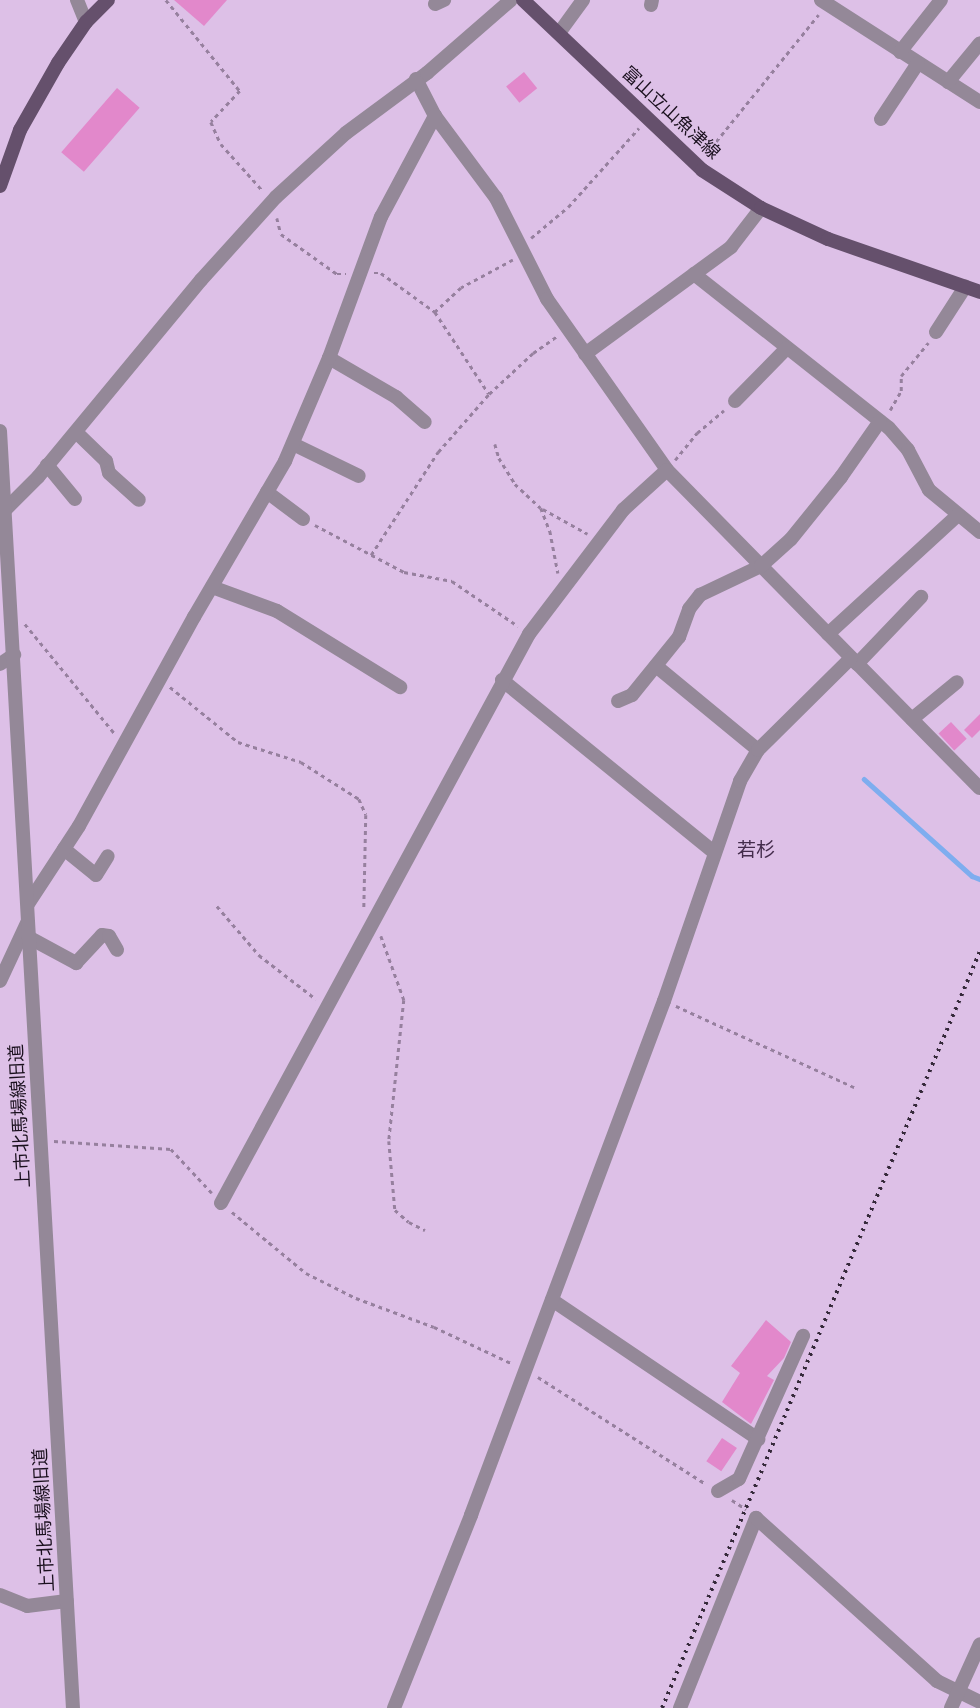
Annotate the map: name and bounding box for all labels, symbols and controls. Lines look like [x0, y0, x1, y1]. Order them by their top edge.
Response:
street label: 富山立山魚津線 [618, 62, 724, 164]
district label: 若杉 [737, 838, 775, 860]
street label: 上市北馬場線旧道 [5, 1044, 35, 1188]
street label: 上市北馬場線旧道 [29, 1448, 59, 1592]

